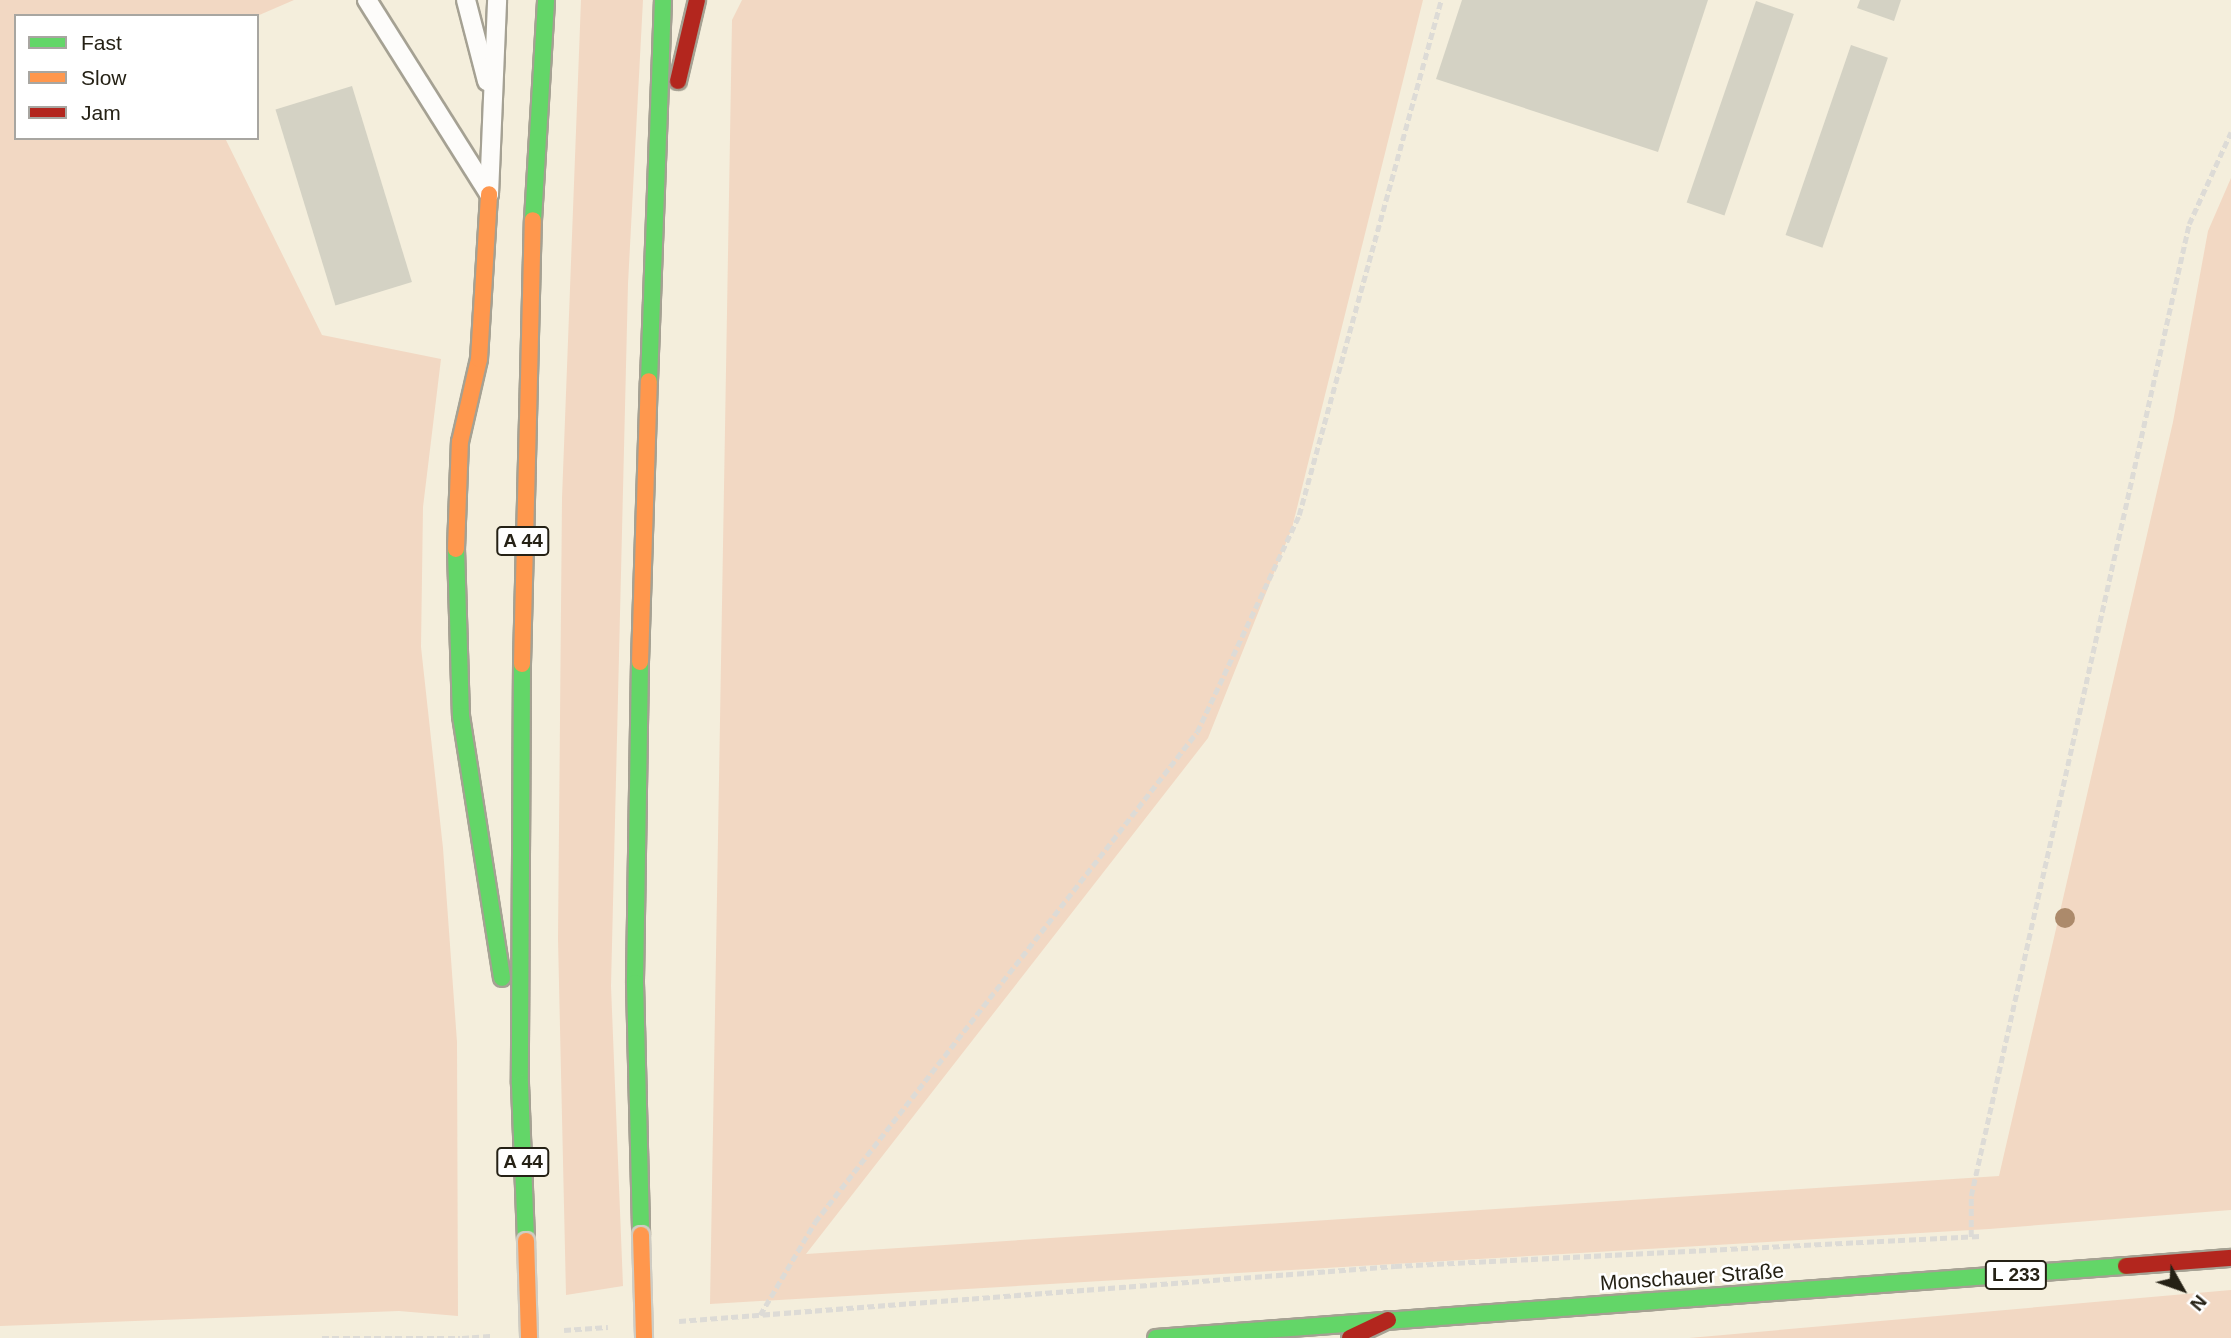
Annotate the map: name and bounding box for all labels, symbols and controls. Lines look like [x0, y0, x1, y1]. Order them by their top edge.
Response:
legend [14, 14, 259, 140]
text: Fast [81, 31, 122, 54]
text: Slow [81, 66, 127, 89]
text: Jam [81, 101, 121, 124]
road number: A 44 [495, 526, 551, 556]
road number: A 44 [495, 1146, 551, 1178]
north arrow [2147, 1254, 2217, 1324]
street label: Monschauer Straße [1599, 1258, 1785, 1296]
road number: L 233 [1984, 1260, 2048, 1290]
text: N [2186, 1291, 2211, 1315]

